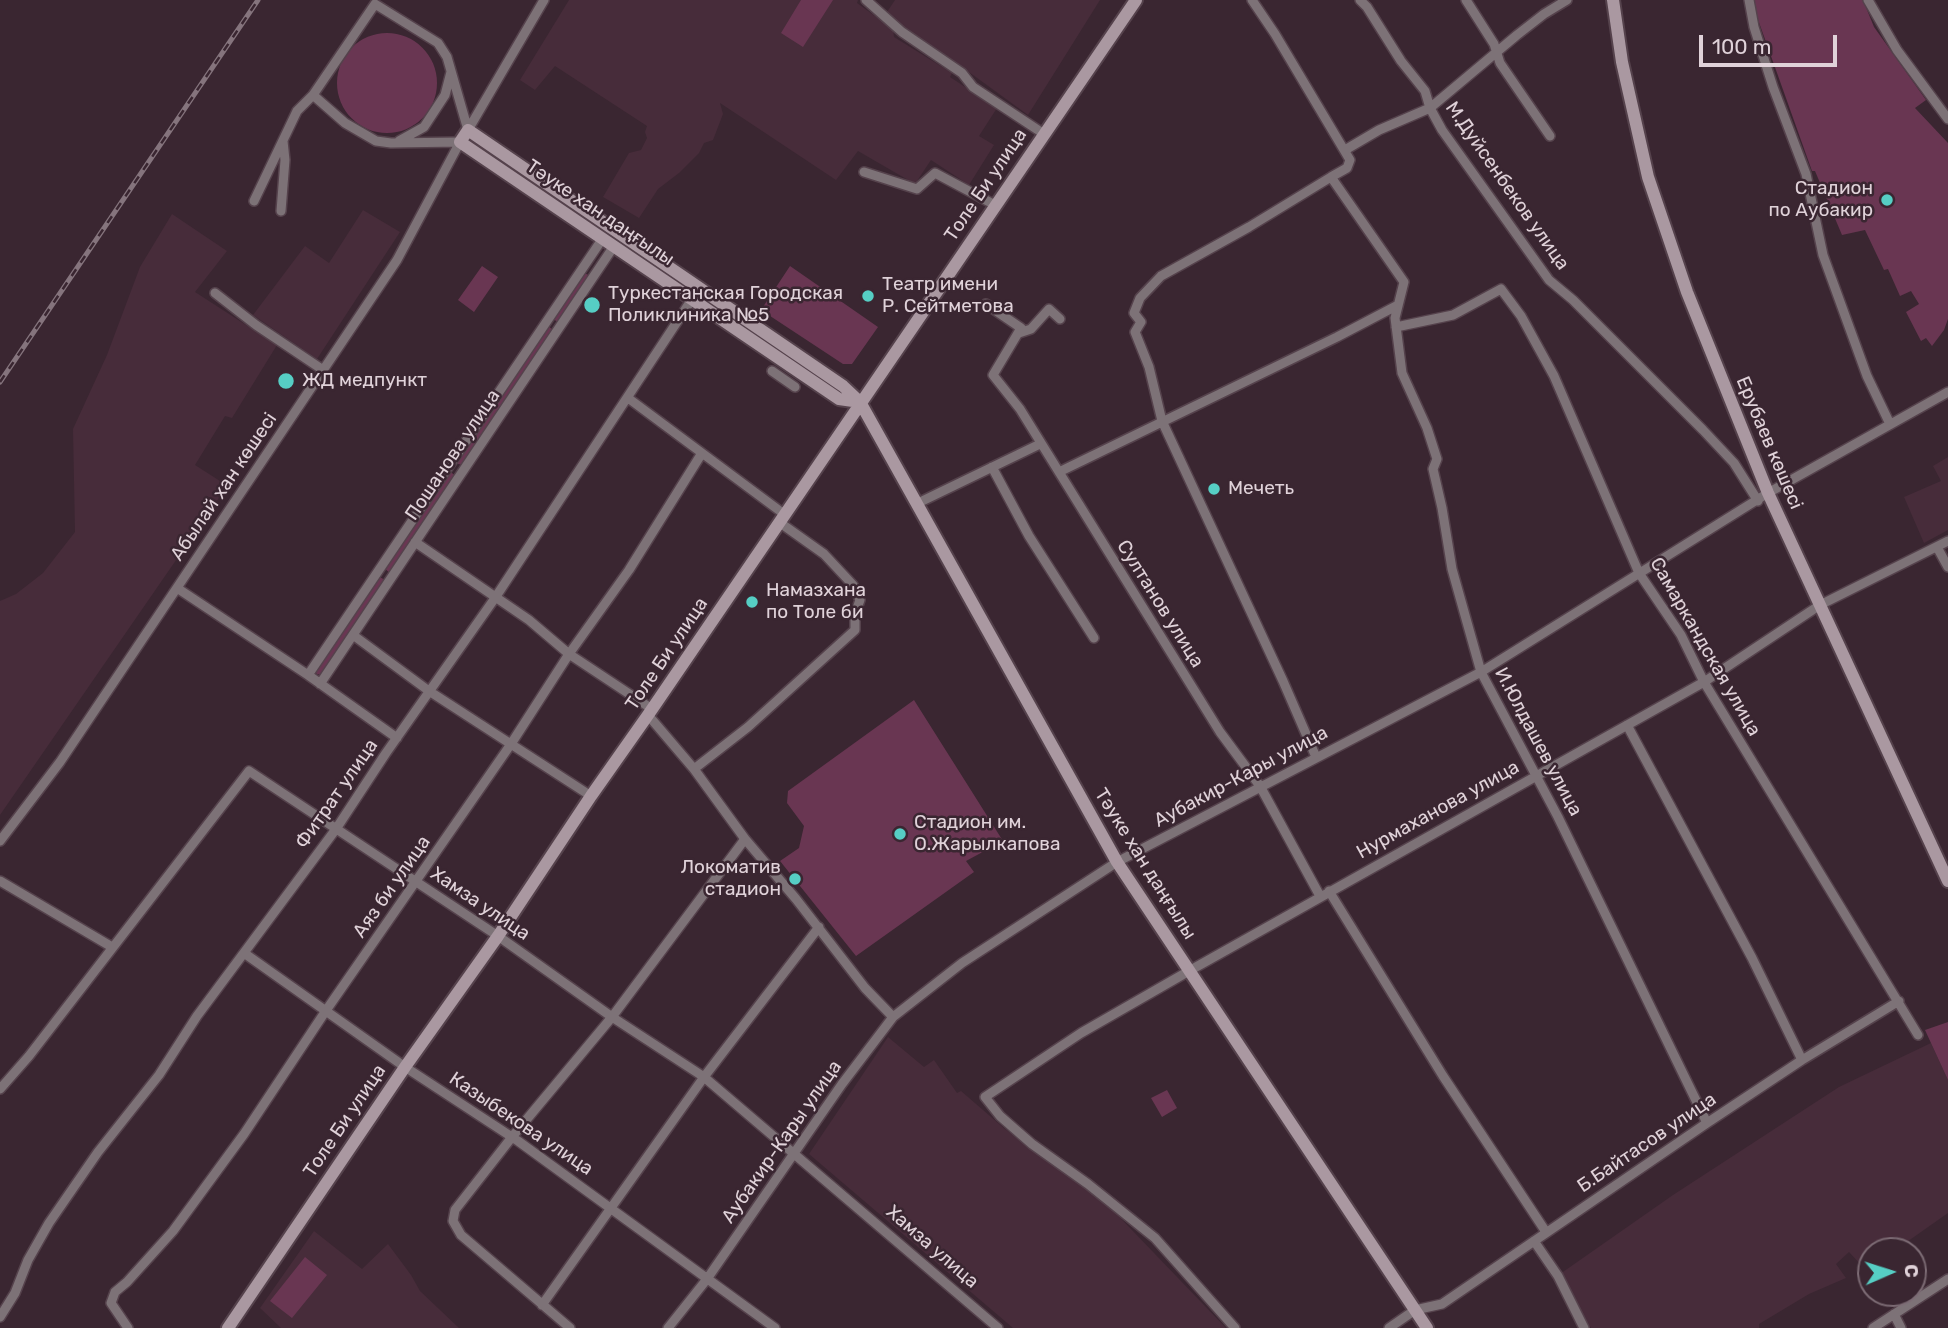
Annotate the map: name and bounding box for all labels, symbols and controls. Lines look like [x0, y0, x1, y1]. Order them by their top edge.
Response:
scale bar [1703, 21, 1841, 65]
text: 100 m [1712, 34, 1771, 59]
street label: М.Дуйсенбеков улица [1440, 97, 1574, 275]
street label: Толе Би улица [940, 124, 1032, 246]
street label: Тәуке хан даңғылы [522, 155, 678, 271]
place label: Стадион по Аубакир [1768, 178, 1873, 222]
marker: Стадион по Аубакир [1879, 192, 1895, 208]
place label: Театр имени Р. Сейтметова [882, 274, 1014, 318]
place label: Туркестанская Городская Поликлиника №5 [608, 283, 843, 327]
marker: Театр имени Р. Сейтметова [860, 288, 876, 304]
marker: Туркестанская Городская Поликлиника №5 [582, 295, 602, 315]
place label: ЖД медпункт [302, 370, 427, 392]
marker: ЖД медпункт [276, 371, 296, 391]
street label: Ерубаев көшесі [1731, 373, 1807, 513]
street label: Пошанова улица [401, 385, 505, 525]
street label: Абылай хан көшесі [166, 409, 282, 565]
place label: Мечеть [1228, 478, 1294, 500]
marker: Мечеть [1206, 481, 1222, 497]
street label: Султанов улица [1112, 536, 1208, 672]
street label: Самаркандская улица [1645, 554, 1765, 740]
place label: Намазхана по Толе би [766, 580, 866, 624]
street label: Толе Би улица [621, 593, 713, 715]
marker: Намазхана по Толе би [744, 594, 760, 610]
street label: И.Юлдашев улица [1489, 664, 1587, 820]
street label: Аубакир-Кары улица [1150, 722, 1332, 832]
street label: Фитрат улица [291, 735, 383, 853]
street label: Нурмаханова улица [1353, 756, 1523, 864]
street label: Тәуке хан даңғылы [1089, 784, 1201, 944]
place label: Стадион им. О.Жарылкапова [914, 812, 1060, 856]
marker: Стадион им. О.Жарылкапова [892, 826, 908, 842]
street label: Аяз би улица [348, 832, 436, 942]
place label: Локоматив стадион [681, 857, 781, 901]
street label: Хамза улица [426, 862, 534, 946]
marker: Локоматив стадион [787, 871, 803, 887]
street label: Аубакир-Кары улица [717, 1056, 847, 1228]
street label: Толе Би улица [299, 1060, 391, 1182]
street label: Казыбекова улица [445, 1067, 597, 1181]
street label: Б.Байтасов улица [1573, 1088, 1721, 1198]
street label: Хамза улица [881, 1201, 983, 1293]
north arrow [1857, 1237, 1927, 1307]
text: С [1900, 1264, 1923, 1278]

